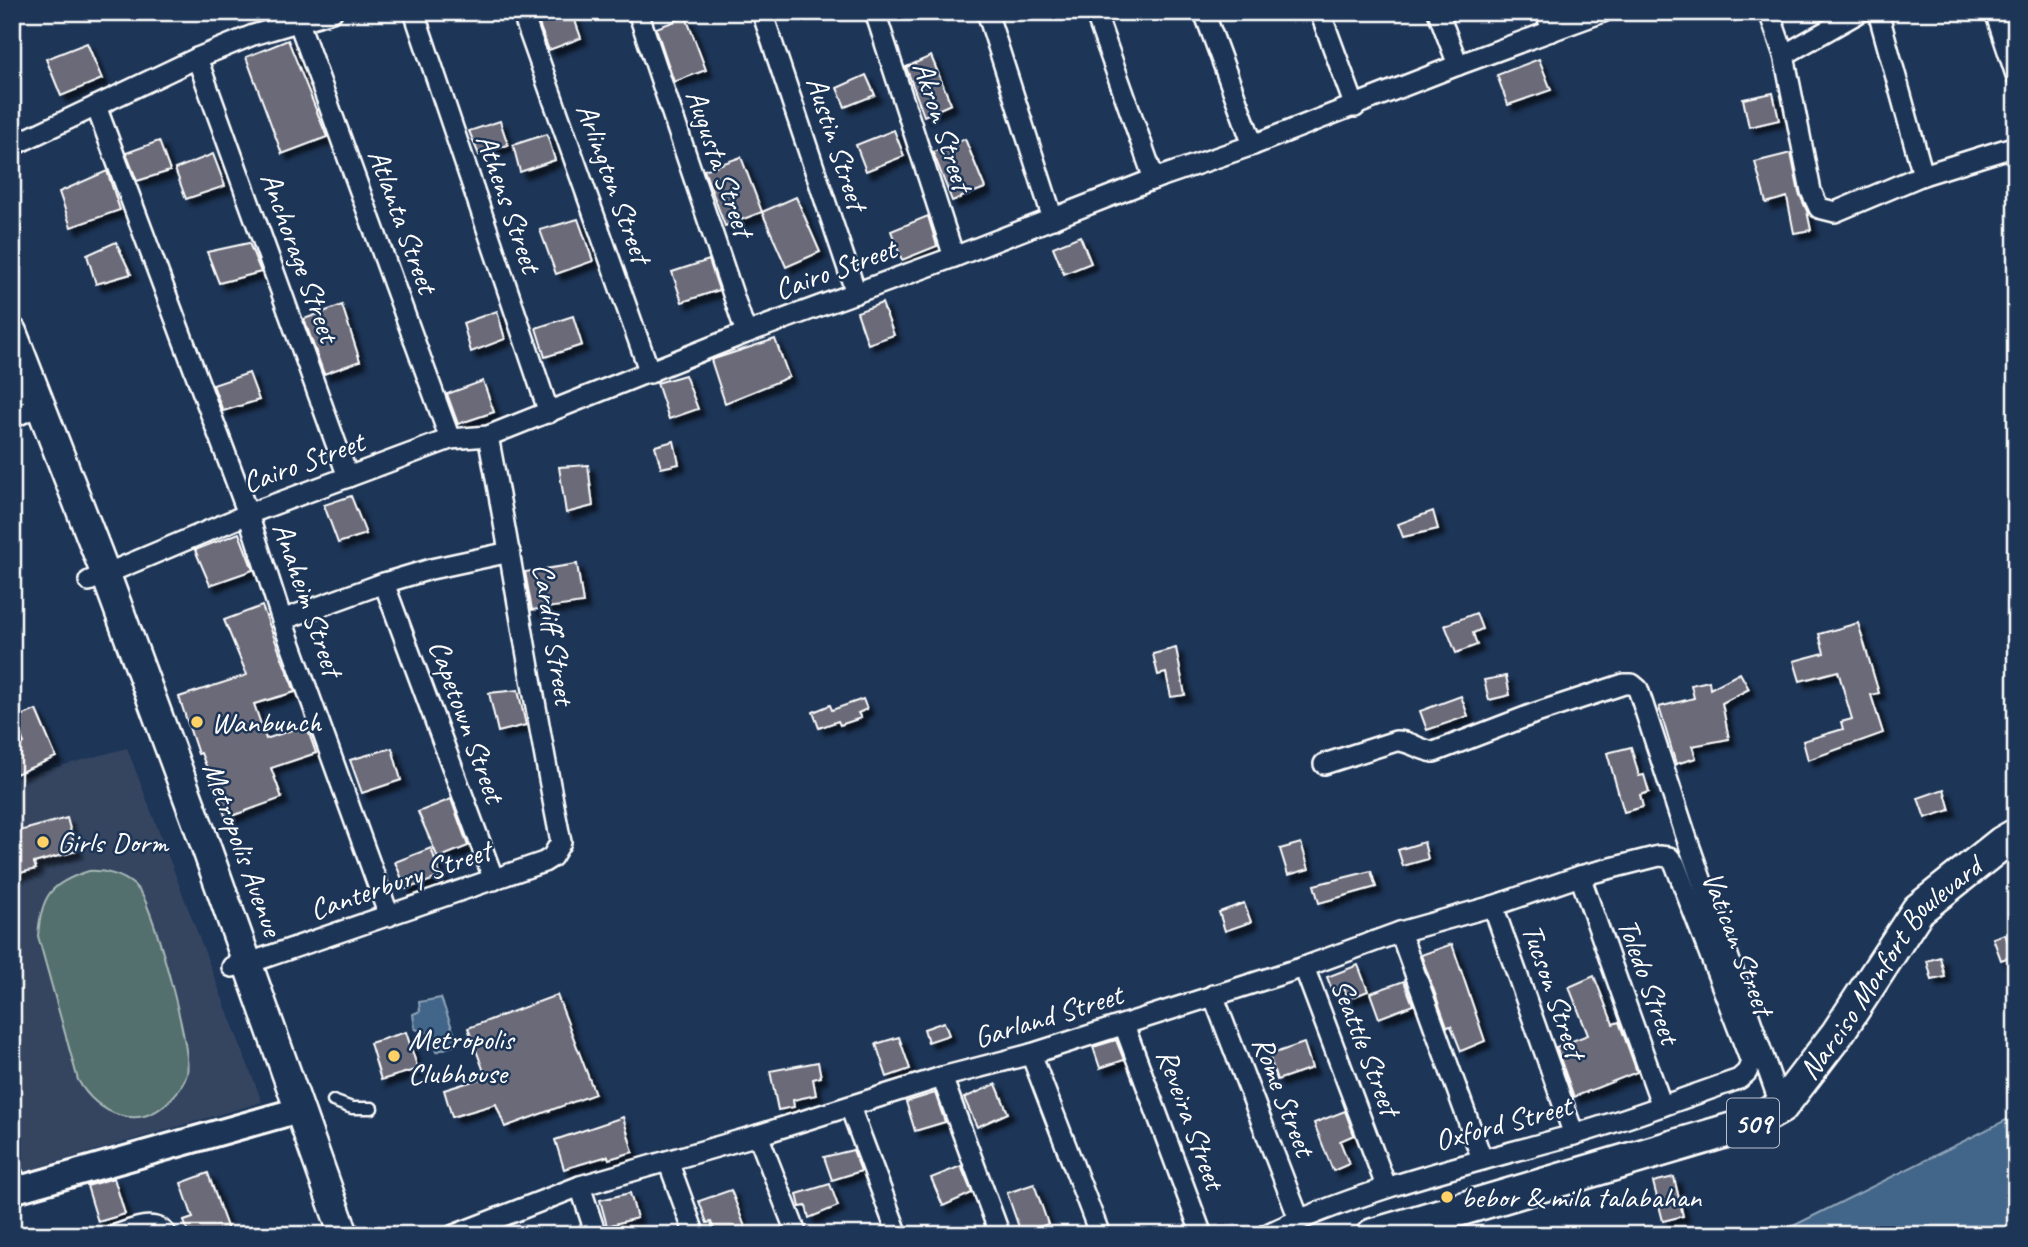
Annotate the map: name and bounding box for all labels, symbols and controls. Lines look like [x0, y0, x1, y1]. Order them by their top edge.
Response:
street label: Akron Street [904, 57, 983, 199]
street label: Austin Street [798, 72, 878, 218]
street label: Augusta Street [677, 85, 764, 245]
street label: Arlington Street [568, 98, 662, 272]
street label: Athens Street [468, 129, 551, 280]
street label: Atlanta Street [359, 144, 448, 301]
street label: Anchorage Street [252, 167, 349, 350]
street label: Cairo Street [769, 229, 904, 308]
street label: Cairo Street [237, 422, 372, 501]
street label: Anaheim Street [264, 517, 353, 685]
street label: Cardiff Street [524, 561, 584, 710]
street label: Capetown Street [420, 635, 515, 810]
place label: Wanbunch [211, 703, 323, 741]
marker: Wanbunch [189, 714, 205, 730]
street label: Metropolis Avenue [194, 757, 293, 943]
place label: Girls Dorm [57, 823, 170, 861]
street label: Canterbury Street [304, 830, 499, 929]
marker: Girls Dorm [35, 834, 51, 850]
street label: Narciso Monfort Boulevard [1790, 845, 1992, 1087]
street label: Vatican Street [1693, 866, 1784, 1024]
street label: Toledo Street [1609, 913, 1690, 1052]
street label: Tucson Street [1513, 919, 1596, 1067]
street label: Seattle Street [1323, 973, 1411, 1124]
street label: Garland Street [969, 975, 1130, 1057]
place label: Metropolis Clubhouse [408, 1020, 516, 1092]
street label: Rome Street [1244, 1031, 1325, 1164]
street label: Reveira Street [1148, 1044, 1235, 1197]
marker: Metropolis Clubhouse [386, 1048, 402, 1064]
street label: Oxford Street [1430, 1086, 1578, 1159]
road number: 509 [1727, 1098, 1779, 1148]
place label: bebor & mila talabahan [1461, 1178, 1703, 1216]
marker: bebor & mila talabahan [1439, 1189, 1455, 1205]

